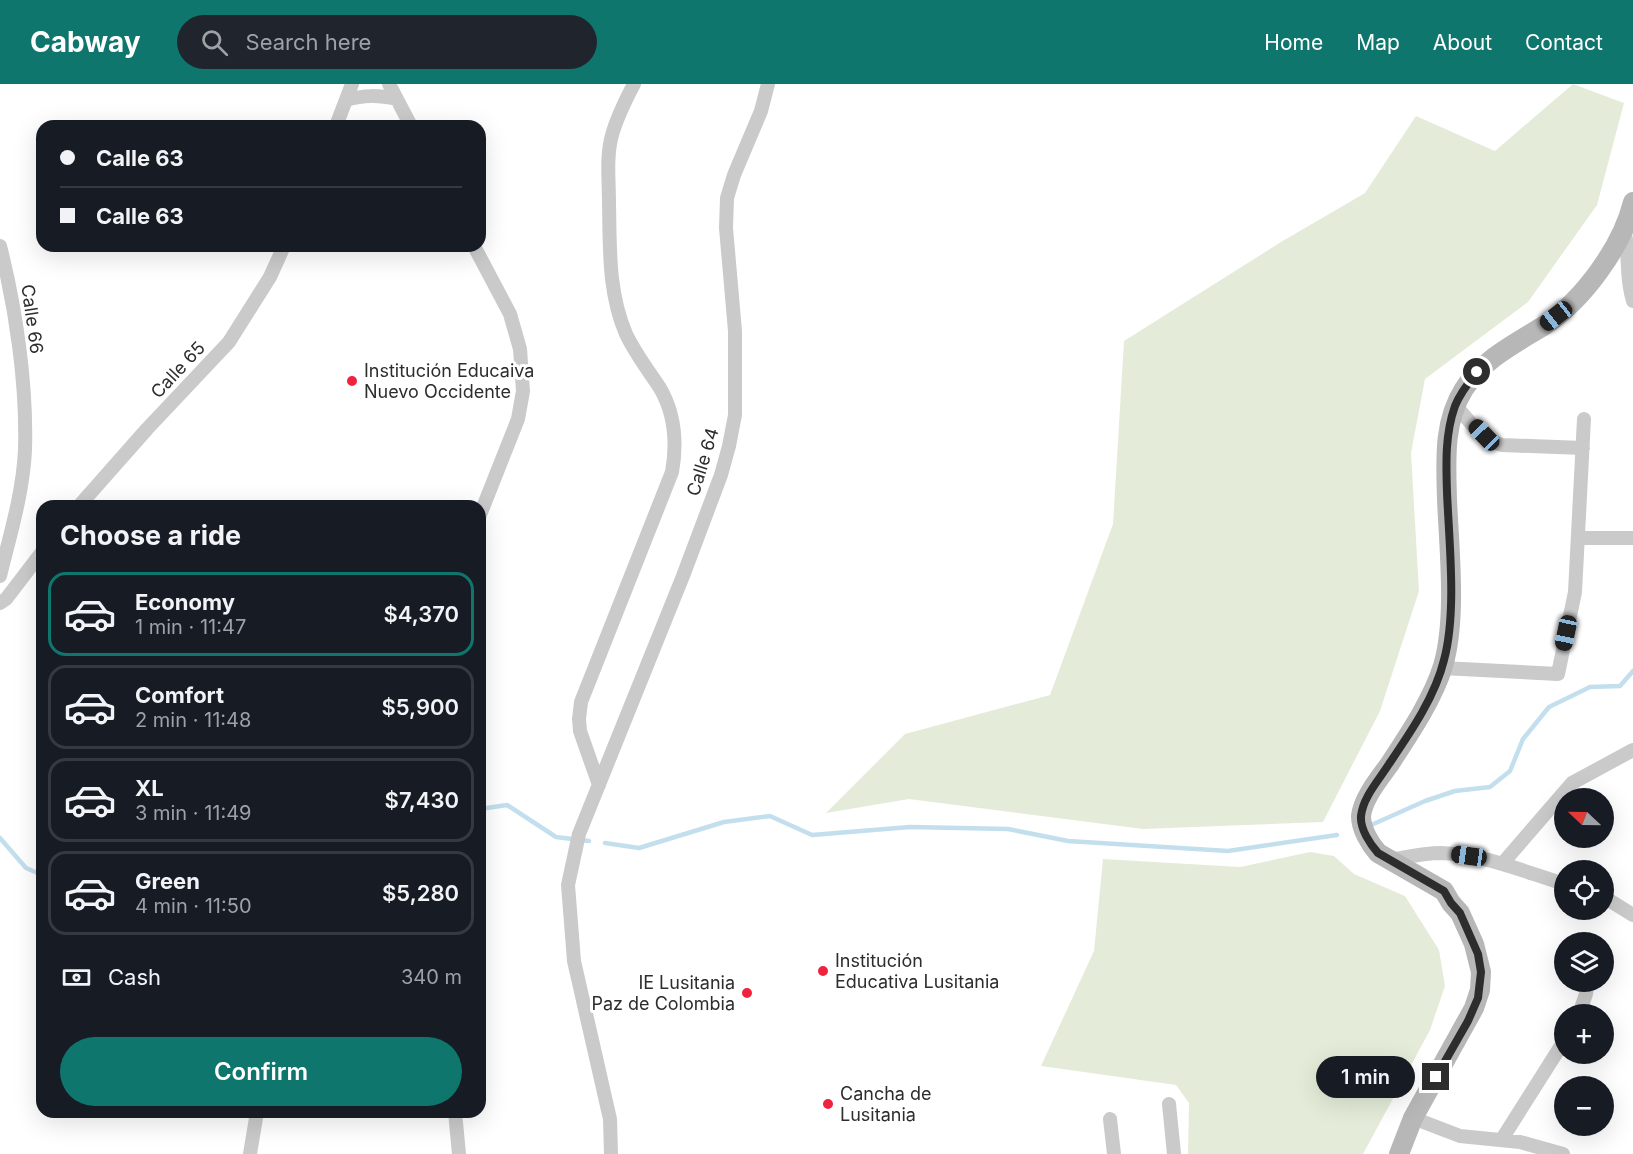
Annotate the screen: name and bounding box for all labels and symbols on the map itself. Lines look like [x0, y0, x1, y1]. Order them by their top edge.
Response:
street label: Calle 66 [17, 283, 48, 355]
car [1536, 298, 1576, 334]
street label: Calle 65 [146, 337, 209, 402]
route start [1463, 358, 1490, 385]
place label: Institución Educaiva Nuevo Occidente [364, 360, 534, 402]
marker: Institución Educaiva Nuevo Occidente [345, 374, 359, 388]
car [1465, 416, 1503, 454]
street label: Calle 64 [682, 425, 723, 499]
car [1553, 614, 1579, 652]
north arrow [1554, 788, 1614, 848]
car [1450, 845, 1488, 867]
place label: Institución Educativa Lusitania [835, 950, 999, 992]
marker: Institución Educativa Lusitania [816, 964, 830, 978]
place label: IE Lusitania Paz de Colombia [591, 972, 735, 1014]
marker: IE Lusitania Paz de Colombia [740, 986, 754, 1000]
callout: 1 min [1316, 1056, 1415, 1098]
route end [1422, 1063, 1449, 1090]
place label: Cancha de Lusitania [840, 1083, 932, 1125]
marker: Cancha de Lusitania [821, 1097, 835, 1111]

